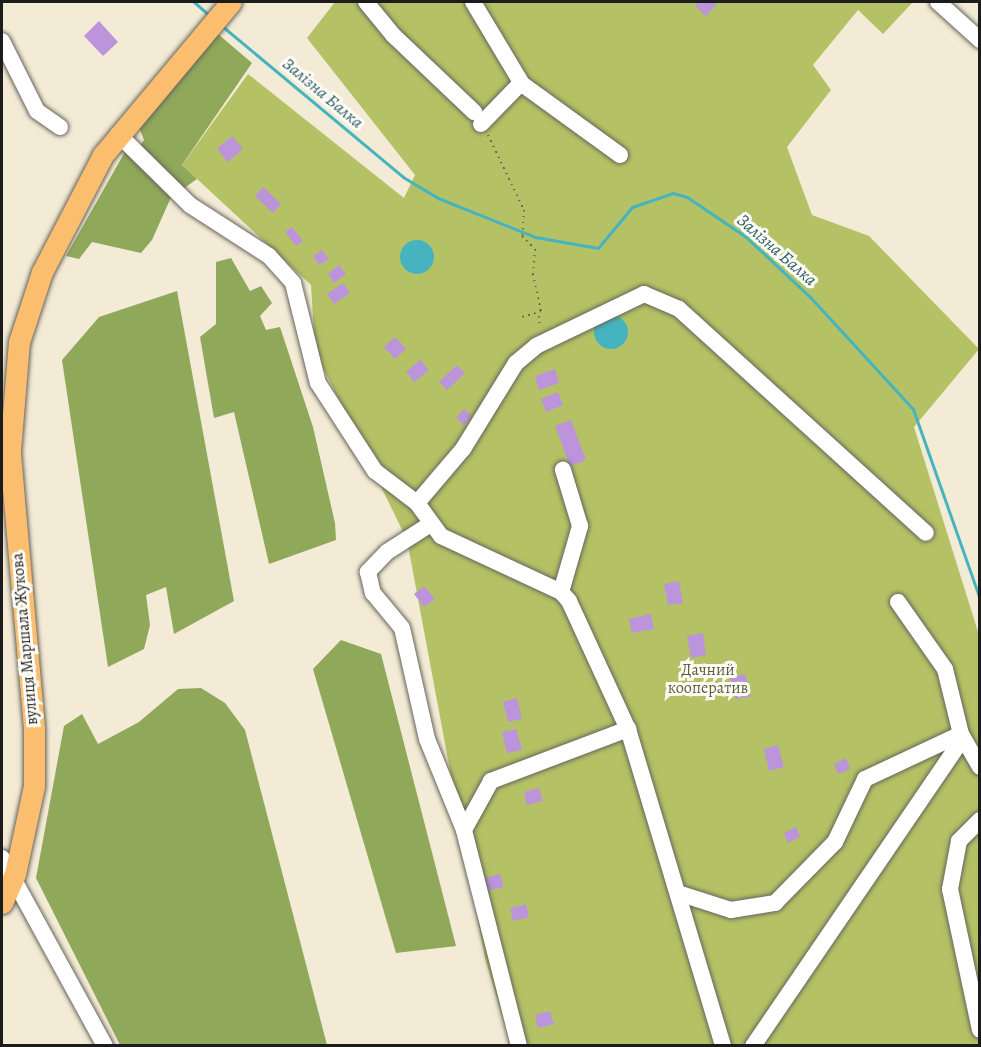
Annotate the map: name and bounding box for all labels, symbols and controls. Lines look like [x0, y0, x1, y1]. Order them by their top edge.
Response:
water label: Залізна Балка [278, 53, 368, 133]
water label: Залізна Балка [733, 209, 821, 291]
street label: вулиця Маршала Жукова [8, 552, 42, 726]
park label: Дачний кооператив [668, 660, 748, 698]

